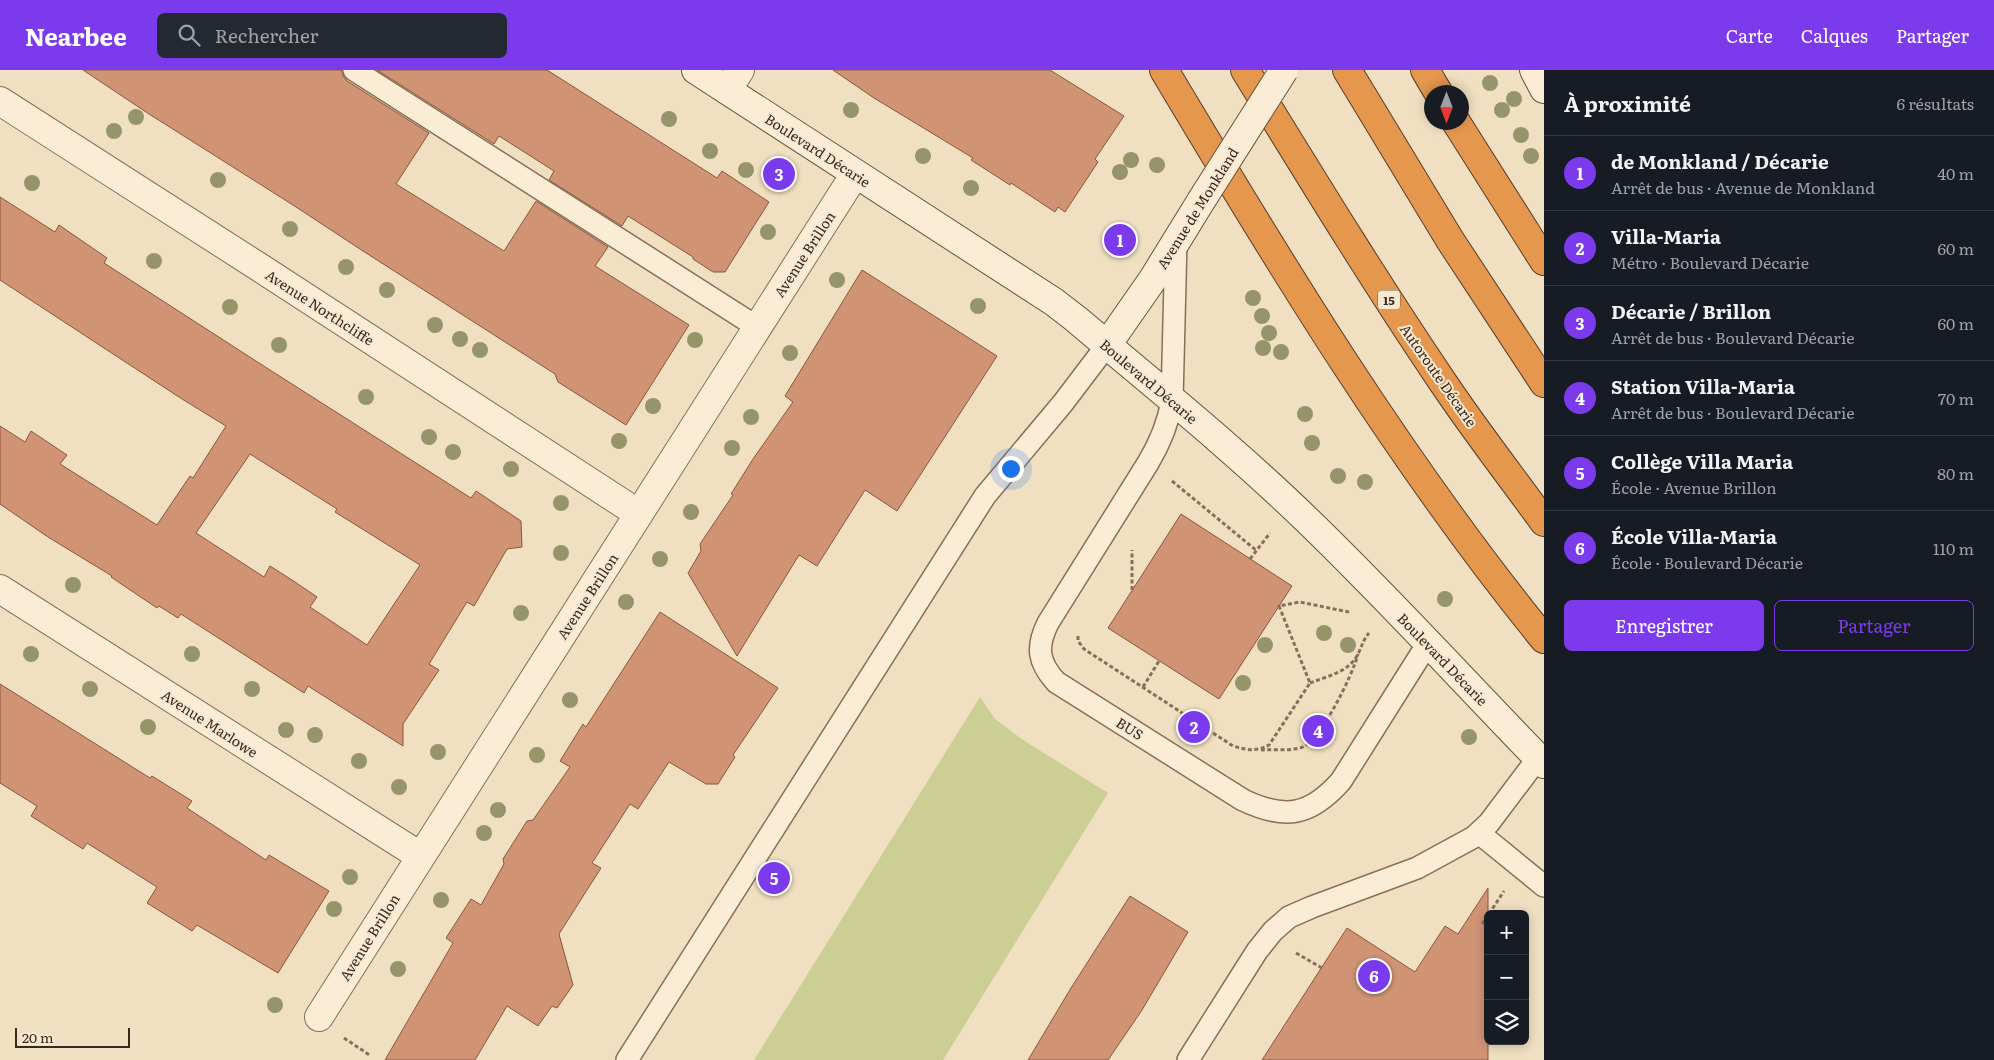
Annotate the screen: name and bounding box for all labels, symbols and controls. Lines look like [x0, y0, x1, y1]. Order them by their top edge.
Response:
search box [157, 13, 507, 58]
text: Nearbee [25, 18, 127, 53]
icon: search [175, 21, 203, 49]
text: Rechercher [215, 21, 319, 49]
text: Carte [1726, 22, 1773, 49]
text: Calques [1801, 22, 1868, 49]
text: Partager [1896, 22, 1969, 49]
north arrow [1424, 85, 1469, 130]
text: À proximité [1564, 87, 1691, 118]
text: 6 résultats [1896, 91, 1974, 115]
street label: Boulevard Décarie [761, 108, 875, 192]
street label: Avenue de Monkland [1151, 143, 1243, 273]
text: de Monkland / Décarie [1611, 147, 1829, 175]
pin: 3 [763, 155, 795, 193]
text: 1 [1577, 161, 1583, 185]
text: 40 m [1937, 161, 1974, 185]
text: Arrêt de bus · Avenue de Monkland [1611, 175, 1875, 199]
street label: Avenue Brillon [769, 207, 839, 301]
pin: 1 [1104, 221, 1136, 259]
text: Villa-Maria [1611, 222, 1721, 250]
text: 2 [1576, 236, 1584, 260]
text: 60 m [1937, 236, 1974, 260]
text: Métro · Boulevard Décarie [1611, 250, 1809, 274]
street label: Avenue Northcliffe [262, 264, 378, 350]
road number: 15 [1378, 290, 1400, 310]
text: Décarie / Brillon [1611, 297, 1771, 325]
text: 3 [1576, 311, 1584, 335]
text: 60 m [1937, 311, 1974, 335]
street label: Autoroute Décarie [1396, 319, 1482, 431]
text: Arrêt de bus · Boulevard Décarie [1611, 325, 1855, 349]
street label: Boulevard Décarie [1096, 334, 1202, 428]
text: Station Villa-Maria [1611, 372, 1795, 400]
text: 4 [1575, 386, 1585, 410]
text: 70 m [1938, 386, 1974, 410]
text: Arrêt de bus · Boulevard Décarie [1611, 400, 1855, 424]
text: Collège Villa Maria [1611, 447, 1793, 475]
your location [998, 456, 1024, 482]
text: 5 [1576, 461, 1584, 485]
text: 80 m [1937, 461, 1974, 485]
text: École · Avenue Brillon [1611, 475, 1777, 499]
text: École Villa-Maria [1611, 522, 1777, 550]
text: 6 [1575, 536, 1585, 560]
text: 110 m [1933, 536, 1974, 560]
street label: Avenue Brillon [552, 549, 622, 643]
text: École · Boulevard Décarie [1611, 550, 1803, 574]
button: Enregistrer [1564, 600, 1764, 651]
button: Partager [1774, 600, 1974, 651]
street label: Boulevard Décarie [1393, 608, 1493, 710]
street label: Avenue Marlowe [158, 684, 262, 762]
pin: 2 [1178, 708, 1210, 746]
street label: BUS [1113, 712, 1147, 744]
pin: 4 [1302, 712, 1334, 750]
pin: 5 [758, 859, 790, 897]
street label: Avenue Brillon [334, 890, 404, 984]
map controls [1484, 910, 1529, 1045]
button: + [1484, 910, 1529, 955]
button: − [1484, 955, 1529, 1000]
pin: 6 [1358, 957, 1390, 995]
button: layers [1484, 1000, 1529, 1045]
scale bar [15, 1025, 130, 1048]
text: 20 m [22, 1027, 54, 1047]

